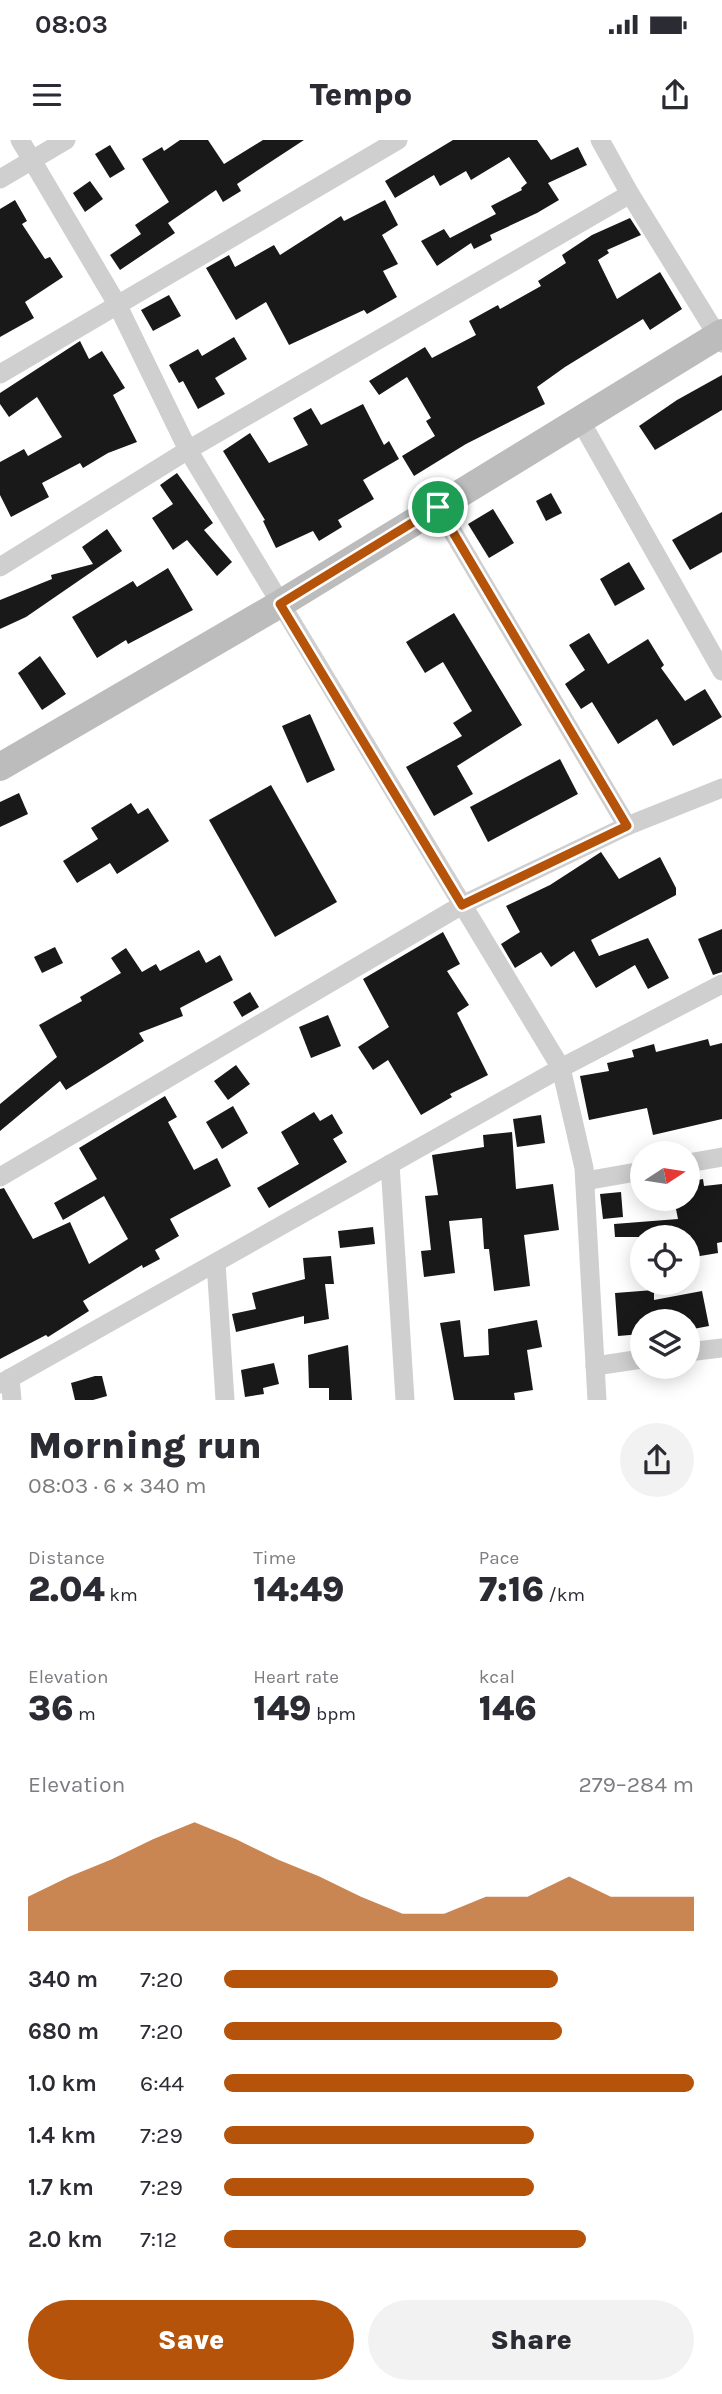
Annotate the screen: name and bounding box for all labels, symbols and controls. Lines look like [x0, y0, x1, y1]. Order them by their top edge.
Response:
text: 08:03 [35, 9, 108, 40]
icon: menu [28, 76, 66, 114]
text: Tempo [310, 76, 412, 113]
icon: share [656, 76, 694, 114]
pin [408, 477, 468, 537]
icon: arrive [419, 488, 457, 526]
north arrow [630, 1141, 700, 1211]
map controls [630, 1141, 700, 1379]
button: locate [630, 1225, 700, 1295]
button: layers [630, 1309, 700, 1379]
text: Morning run [28, 1423, 262, 1468]
button: share [620, 1423, 694, 1497]
text: 08:03 · 6 × 340 m [28, 1472, 207, 1499]
text: Distance [28, 1547, 105, 1569]
text: Time [253, 1547, 296, 1569]
text: Pace [479, 1547, 519, 1569]
text: 2.04 [28, 1569, 105, 1610]
text: 14:49 [253, 1569, 344, 1610]
text: 7:16 [479, 1569, 544, 1610]
text: km [105, 1584, 138, 1606]
text: /km [544, 1584, 585, 1606]
text: Elevation [28, 1666, 108, 1688]
text: Heart rate [253, 1666, 339, 1688]
text: kcal [479, 1666, 515, 1688]
text: 36 [28, 1688, 73, 1729]
text: 149 [253, 1688, 311, 1729]
text: 146 [479, 1688, 537, 1729]
text: m [73, 1703, 96, 1725]
text: bpm [311, 1703, 356, 1725]
text: Elevation [28, 1771, 125, 1798]
text: 279–284 m [578, 1771, 694, 1798]
text: 340 m [28, 1966, 98, 1993]
text: 7:20 [140, 1966, 183, 1993]
text: 680 m [28, 2018, 99, 2045]
text: 7:20 [140, 2018, 183, 2045]
text: 1.0 km [28, 2070, 97, 2097]
text: 6:44 [140, 2070, 184, 2097]
text: 1.4 km [28, 2122, 96, 2149]
text: 7:29 [140, 2122, 183, 2149]
text: 1.7 km [28, 2174, 94, 2201]
text: 7:29 [140, 2174, 183, 2201]
text: 2.0 km [28, 2226, 103, 2253]
text: 7:12 [140, 2226, 177, 2253]
button: Save [28, 2300, 354, 2380]
button: Share [368, 2300, 694, 2380]

